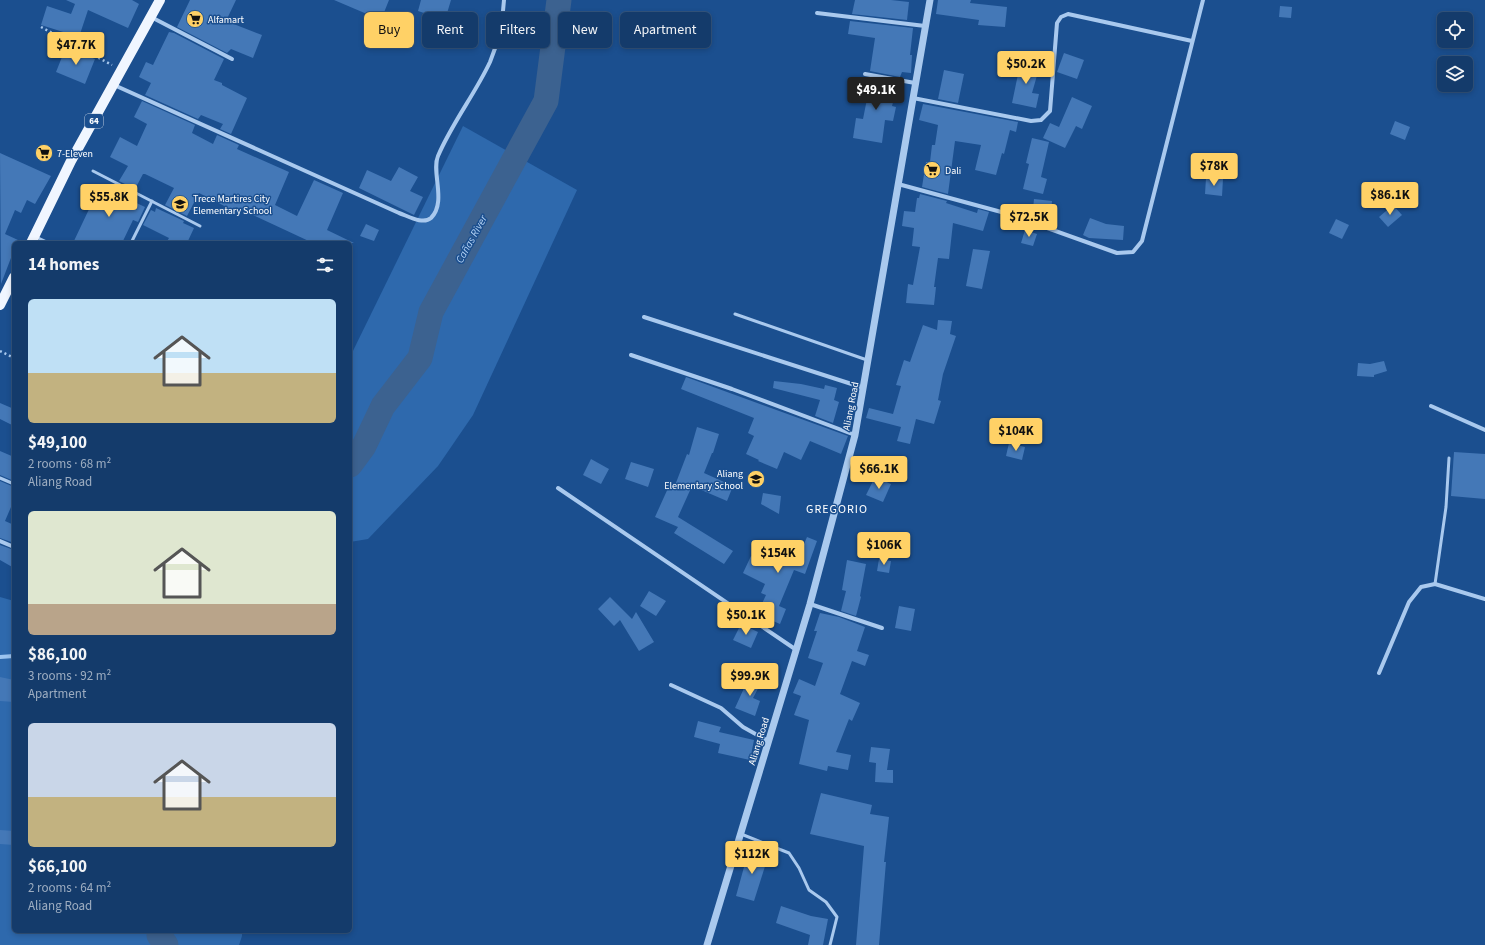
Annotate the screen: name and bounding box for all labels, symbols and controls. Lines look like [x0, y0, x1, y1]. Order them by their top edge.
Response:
supermarket icon: Alfamart [185, 9, 205, 29]
chip: Buy [364, 12, 414, 48]
chip: Rent [422, 12, 478, 48]
chip: Filters [486, 12, 550, 48]
chip: New [558, 12, 612, 48]
chip: Apartment [620, 12, 711, 48]
map controls [1437, 12, 1473, 92]
button: locate [1437, 12, 1473, 48]
place label: Alfamart [208, 13, 245, 27]
pin: $47.7K [43, 32, 109, 66]
text: $47.7K [56, 36, 96, 54]
pin: $50.2K [993, 51, 1059, 85]
text: $50.2K [1006, 55, 1046, 73]
button: layers [1437, 56, 1473, 92]
pin: $49.1K [843, 77, 909, 111]
text: $49.1K [856, 81, 896, 99]
road number: 64 [85, 114, 103, 128]
supermarket icon: 7-Eleven [34, 143, 54, 163]
place label: 7-Eleven [57, 147, 93, 161]
pin: $78K [1190, 153, 1238, 187]
text: $78K [1200, 157, 1228, 175]
supermarket icon: Dali [922, 160, 942, 180]
place label: Dali [945, 164, 961, 178]
pin: $86.1K [1357, 182, 1423, 216]
pin: $55.8K [76, 184, 142, 218]
text: $86.1K [1370, 186, 1410, 204]
text: $55.8K [89, 188, 129, 206]
place label: Trece Martires City Elementary School [193, 192, 272, 218]
school or university icon: Trece Martires City Elementary School [170, 194, 190, 214]
pin: $72.5K [996, 204, 1062, 238]
text: $72.5K [1009, 208, 1049, 226]
water label: Cañas River [452, 211, 491, 266]
text: 14 homes [28, 253, 99, 277]
icon: filters [314, 254, 336, 276]
icon: home [146, 325, 218, 397]
street label: Aliang Road [839, 381, 863, 432]
pin: $104K [988, 418, 1044, 452]
text: $104K [998, 422, 1034, 440]
text: $49,100 [28, 431, 87, 455]
text: 2 rooms · 68 m² [28, 455, 111, 473]
pin: $66.1K [846, 456, 912, 490]
text: $66.1K [859, 460, 899, 478]
place label: Aliang Elementary School [664, 467, 743, 493]
school or university icon: Aliang Elementary School [746, 469, 766, 489]
text: Aliang Road [28, 473, 92, 491]
district label: GREGORIO [806, 501, 868, 518]
pin: $106K [856, 532, 912, 566]
text: $106K [866, 536, 902, 554]
icon: home [146, 537, 218, 609]
pin: $154K [750, 540, 806, 574]
text: $154K [760, 544, 796, 562]
pin: $50.1K [713, 602, 779, 636]
text: $50.1K [726, 606, 766, 624]
text: $86,100 [28, 643, 87, 667]
pin: $99.9K [717, 663, 783, 697]
text: 3 rooms · 92 m² [28, 667, 111, 685]
text: $99.9K [730, 667, 770, 685]
text: Apartment [28, 685, 86, 703]
street label: Aliang Road [745, 716, 773, 767]
icon: home [146, 749, 218, 821]
pin: $112K [724, 841, 780, 875]
text: $112K [734, 845, 770, 863]
text: $66,100 [28, 855, 87, 879]
text: 2 rooms · 64 m² [28, 879, 111, 897]
text: Aliang Road [28, 897, 92, 915]

